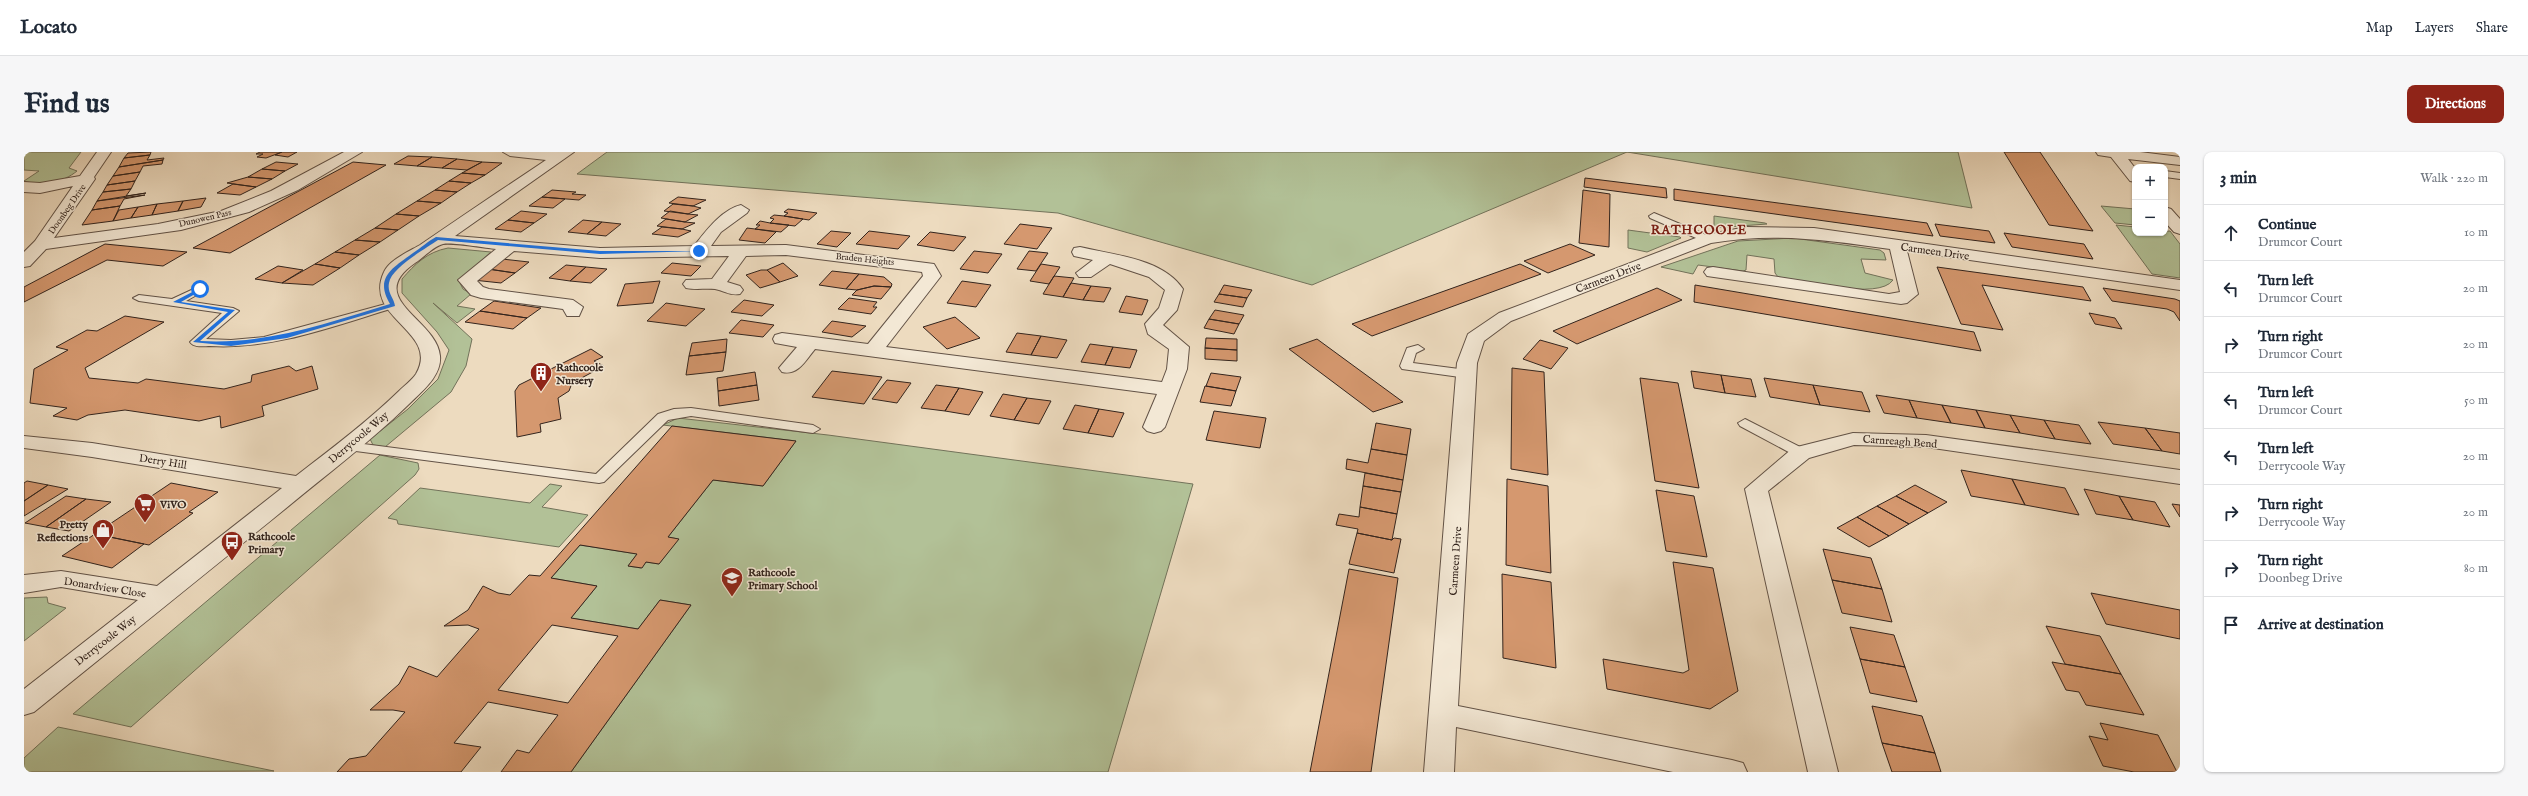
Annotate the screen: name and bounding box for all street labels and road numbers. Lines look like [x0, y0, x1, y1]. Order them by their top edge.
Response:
street label: Doonbeg Drive [46, 182, 89, 236]
street label: Dunowen Pass [178, 207, 232, 230]
street label: Carmeen Drive [1900, 240, 1970, 264]
street label: Braden Heights [835, 251, 895, 268]
street label: Carmeen Drive [1574, 259, 1643, 297]
street label: Derrycoole Way [326, 408, 392, 467]
street label: Carnreagh Bend [1862, 432, 1938, 452]
street label: Derry Hill [138, 451, 188, 473]
street label: Carmeen Drive [1447, 526, 1465, 596]
street label: Donardview Close [63, 575, 147, 601]
street label: Derrycoole Way [72, 612, 140, 669]

